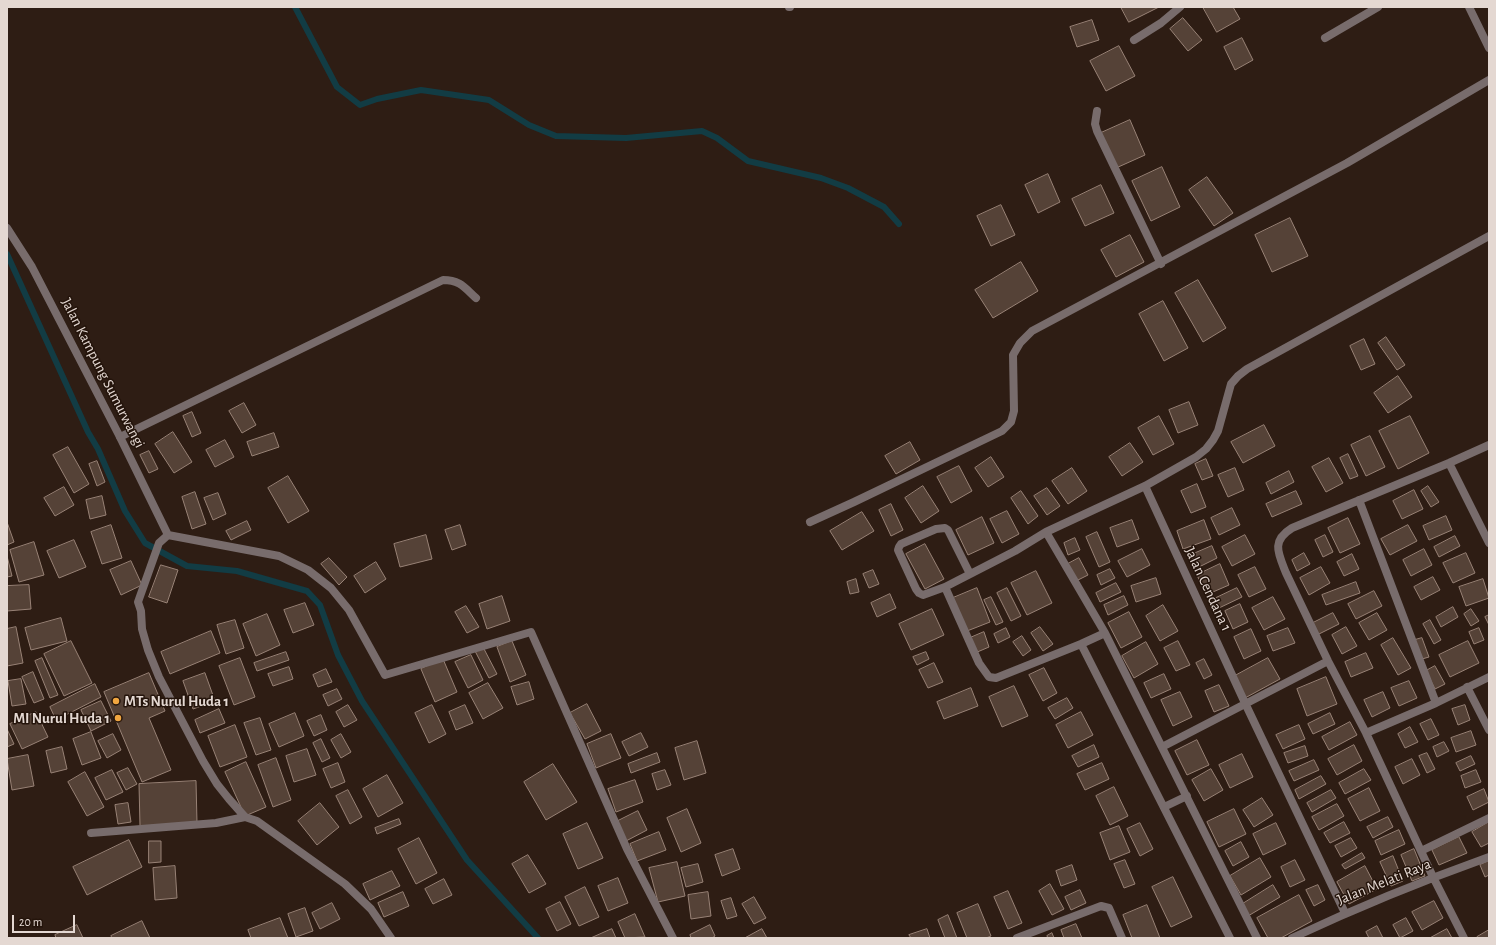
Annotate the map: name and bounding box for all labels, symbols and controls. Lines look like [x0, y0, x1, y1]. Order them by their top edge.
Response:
street label: Jalan Kampung Sumurwangi [57, 295, 149, 451]
street label: Jalan Cendana 1 [1181, 544, 1235, 634]
place label: MTs Nurul Huda 1 [124, 692, 229, 710]
marker: MTs Nurul Huda 1 [111, 696, 121, 706]
place label: MI Nurul Huda 1 [13, 709, 110, 727]
marker: MI Nurul Huda 1 [113, 713, 123, 723]
street label: Jalan Melati Raya [1334, 855, 1434, 909]
scale bar [14, 907, 77, 933]
text: 20 m [19, 916, 42, 928]

